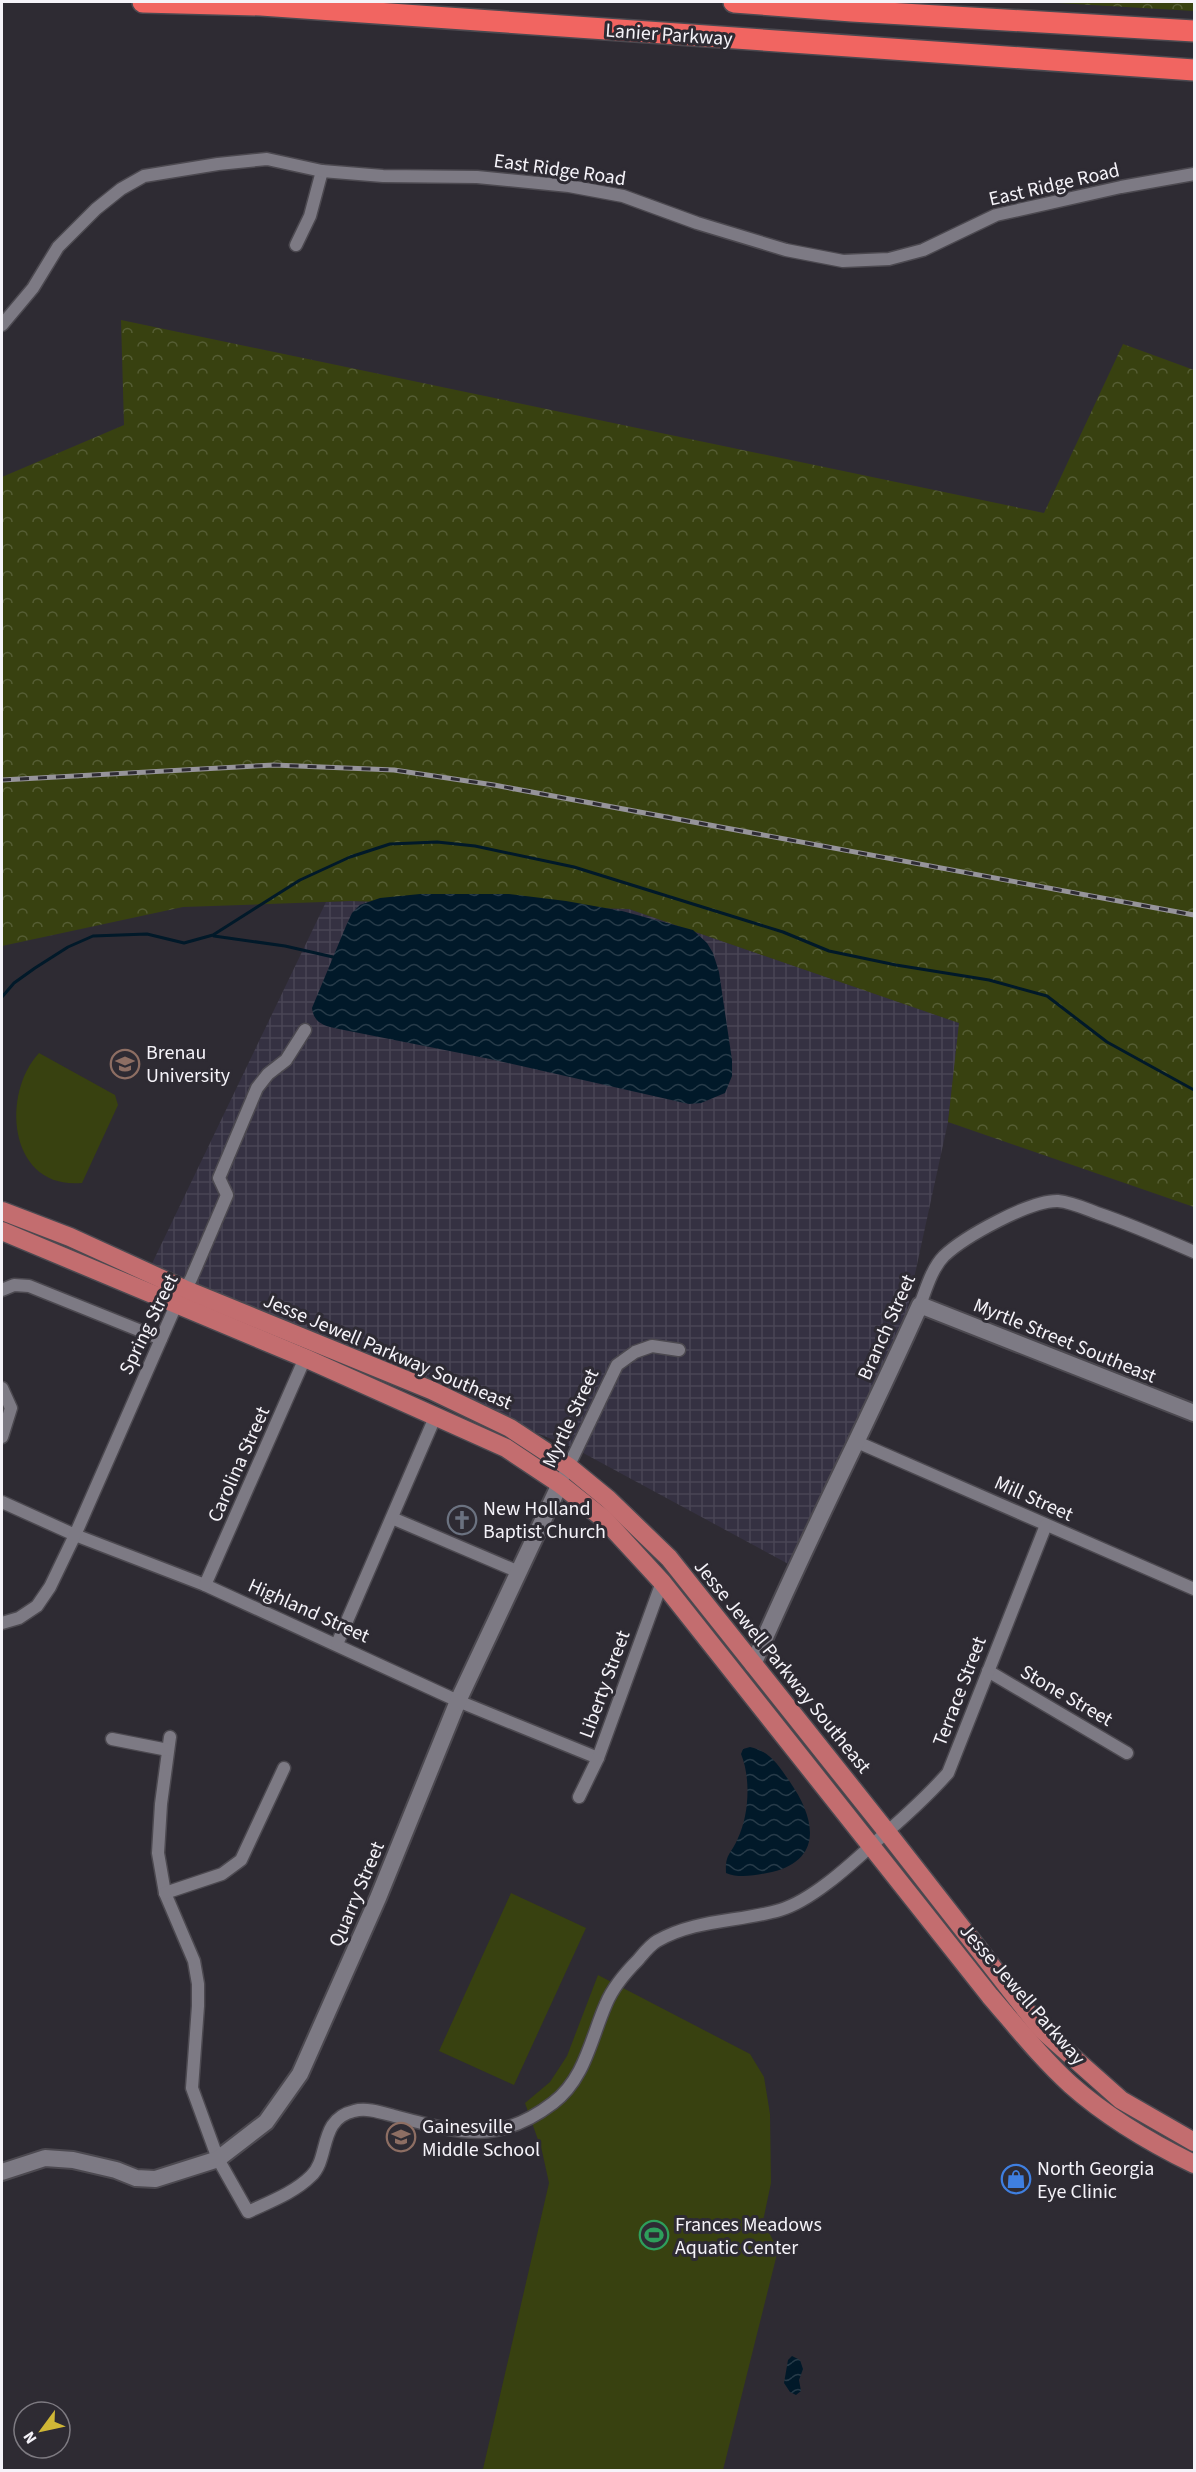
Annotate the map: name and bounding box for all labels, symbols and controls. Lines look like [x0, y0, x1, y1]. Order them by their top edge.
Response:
street label: Lanier Parkway [604, 17, 734, 53]
street label: East Ridge Road [492, 147, 628, 193]
street label: East Ridge Road [986, 156, 1122, 214]
place label: Brenau University [146, 1039, 231, 1090]
school or university icon: Brenau University [109, 1048, 141, 1080]
street label: Spring Street [112, 1269, 185, 1379]
street label: Branch Street [851, 1270, 923, 1385]
street label: Jesse Jewell Parkway Southeast [259, 1287, 517, 1417]
street label: Myrtle Street Southeast [969, 1291, 1161, 1391]
street label: Myrtle Street [536, 1364, 606, 1473]
street label: Carolina Street [201, 1402, 277, 1527]
street label: Mill Street [990, 1469, 1078, 1529]
place label: New Holland Baptist Church [483, 1495, 606, 1546]
church icon: New Holland Baptist Church [446, 1504, 478, 1536]
street label: Jesse Jewell Parkway Southeast [687, 1554, 877, 1780]
street label: Highland Street [243, 1572, 374, 1650]
street label: Liberty Street [572, 1626, 637, 1742]
street label: Terrace Street [926, 1632, 994, 1750]
street label: Stone Street [1015, 1658, 1118, 1734]
street label: Quarry Street [322, 1837, 392, 1951]
street label: Jesse Jewell Parkway [953, 1918, 1092, 2072]
place label: Gainesville Middle School [422, 2113, 540, 2164]
school or university icon: Gainesville Middle School [385, 2121, 417, 2153]
place label: North Georgia Eye Clinic [1037, 2155, 1154, 2206]
shop icon: North Georgia Eye Clinic [1000, 2163, 1032, 2195]
place label: Frances Meadows Aquatic Center [675, 2211, 822, 2262]
sports icon: Frances Meadows Aquatic Center [638, 2219, 670, 2251]
north arrow [12, 2400, 72, 2460]
text: N [18, 2427, 42, 2448]

